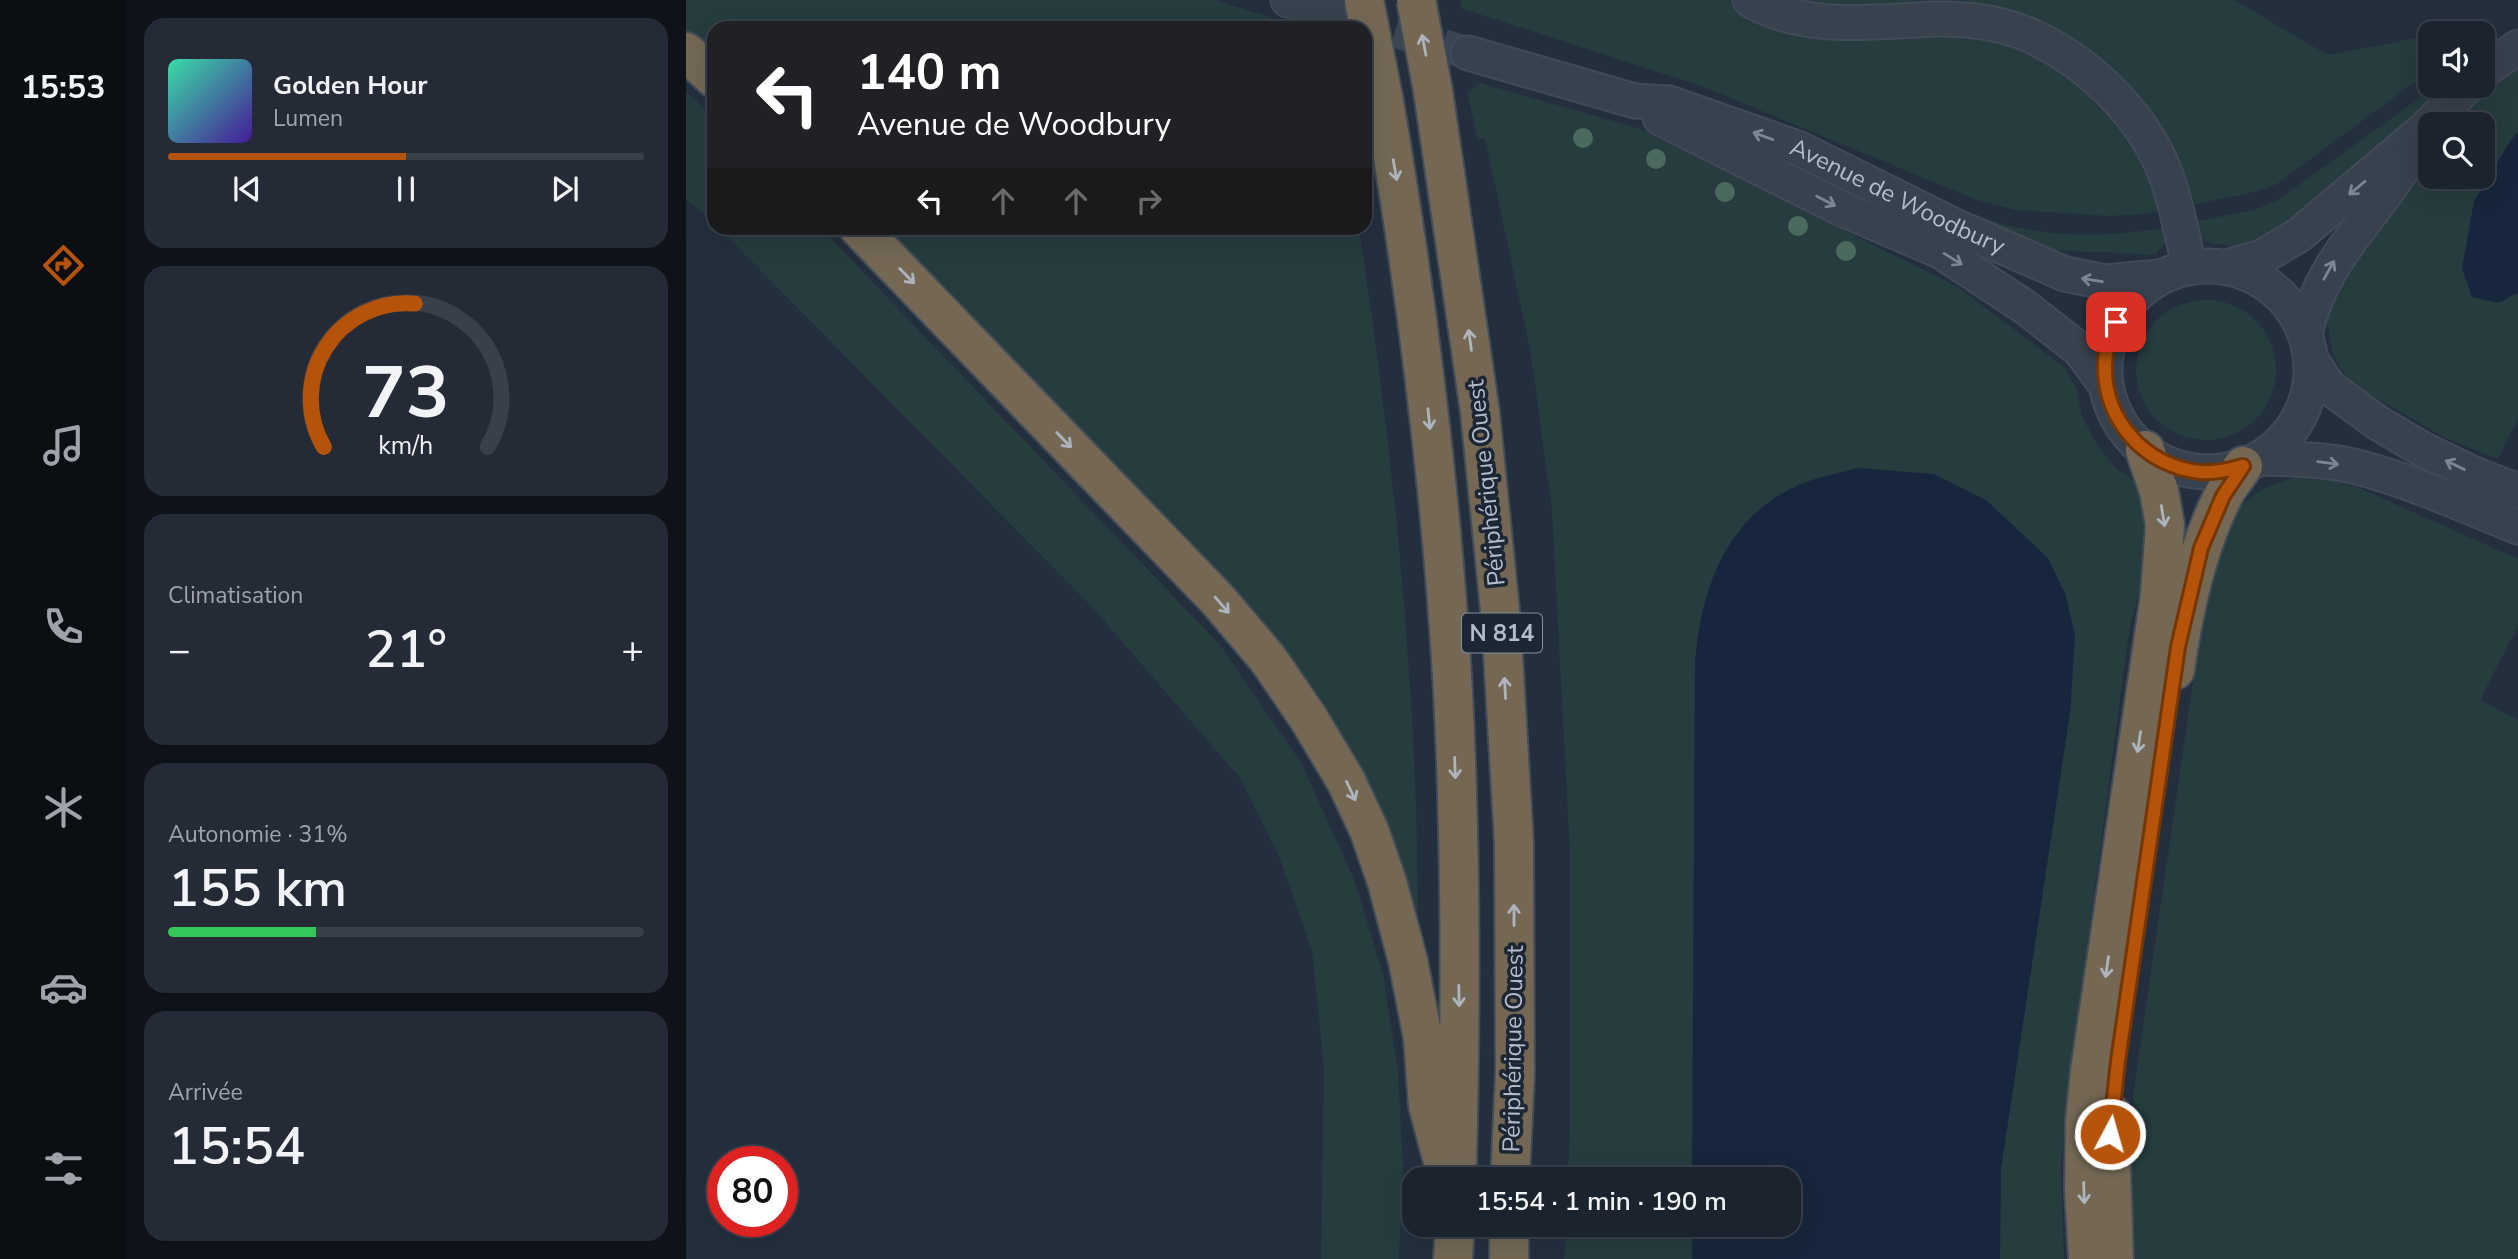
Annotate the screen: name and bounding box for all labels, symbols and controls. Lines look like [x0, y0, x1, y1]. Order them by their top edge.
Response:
map controls [2418, 21, 2495, 189]
button: sound [2418, 21, 2495, 98]
one-way arrow [1417, 34, 1431, 57]
text: 140 m [857, 39, 1001, 106]
icon: left [742, 49, 833, 140]
text: 15:53 [21, 66, 105, 109]
text: Golden Hour [273, 68, 428, 103]
text: Lumen [273, 103, 343, 134]
text: Avenue de Woodbury [857, 103, 1171, 146]
button: search [2418, 112, 2495, 189]
one-way arrow [1752, 129, 1774, 141]
street label: Avenue de Woodbury [1786, 131, 2011, 262]
one-way arrow [1389, 158, 1402, 181]
icon: previous [228, 170, 266, 208]
icon: pause [387, 170, 425, 208]
icon: next [546, 170, 584, 208]
one-way arrow [2348, 180, 2366, 196]
icon: left [911, 182, 949, 220]
icon: ahead [984, 182, 1022, 220]
icon: ahead [1057, 182, 1095, 220]
icon: right [1130, 182, 1168, 220]
one-way arrow [1815, 194, 1836, 208]
icon: directions [39, 241, 88, 290]
one-way arrow [1943, 251, 1962, 266]
one-way arrow [2322, 261, 2336, 281]
one-way arrow [898, 268, 915, 285]
one-way arrow [2081, 273, 2104, 286]
pin [2086, 292, 2146, 352]
icon: arrive [2097, 303, 2135, 341]
one-way arrow [1463, 329, 1476, 352]
text: 73 [362, 344, 450, 444]
street label: Périphérique Ouest [1459, 378, 1513, 588]
one-way arrow [1422, 408, 1435, 430]
icon: music [39, 421, 88, 470]
text: km/h [378, 429, 434, 463]
one-way arrow [1056, 431, 1073, 448]
one-way arrow [2316, 456, 2339, 469]
one-way arrow [2445, 457, 2466, 471]
one-way arrow [2157, 504, 2170, 527]
text: Climatisation [168, 580, 303, 611]
one-way arrow [1214, 596, 1230, 614]
icon: phone [39, 602, 88, 651]
text: 21° [365, 614, 447, 685]
road number: N 814 [1462, 614, 1542, 652]
text: − [168, 625, 191, 676]
text: + [621, 625, 644, 676]
one-way arrow [1498, 677, 1511, 700]
one-way arrow [2133, 730, 2146, 752]
one-way arrow [1449, 756, 1462, 779]
one-way arrow [1345, 780, 1358, 801]
icon: climate [39, 783, 88, 832]
text: Autonomie · 31% [168, 819, 348, 850]
text: 155 km [168, 853, 347, 924]
one-way arrow [1508, 904, 1521, 927]
street label: Périphérique Ouest [1495, 945, 1531, 1153]
one-way arrow [2100, 955, 2113, 978]
icon: car [39, 963, 88, 1012]
one-way arrow [1452, 984, 1466, 1007]
text: Arrivée [168, 1077, 243, 1108]
position arrow [2073, 1097, 2147, 1171]
text: 15:54 [168, 1111, 305, 1182]
icon: filters [39, 1144, 88, 1193]
speed limit sign: 80 [707, 1146, 798, 1237]
one-way arrow [2078, 1181, 2091, 1204]
text: 15:54 · 1 min · 190 m [1476, 1184, 1727, 1219]

